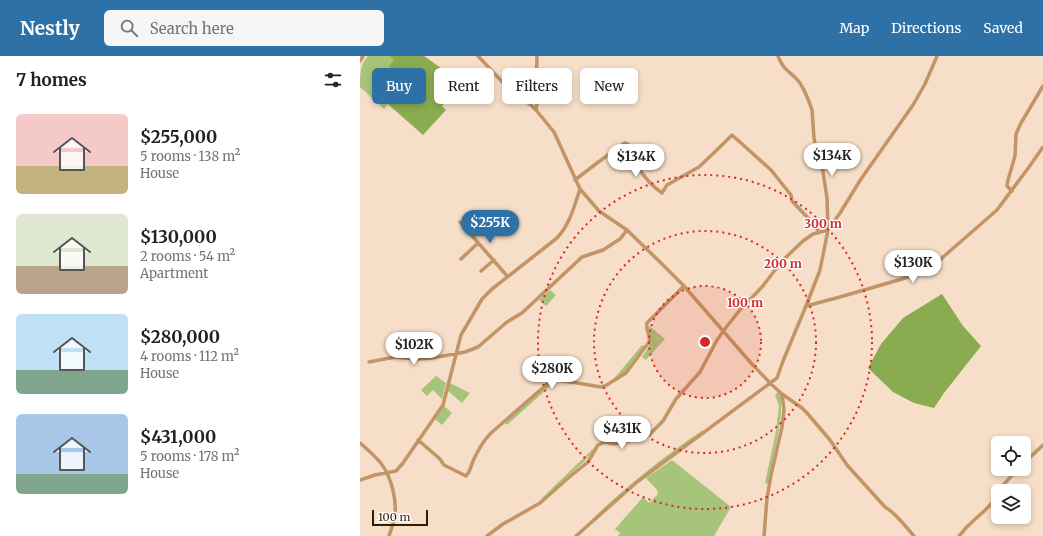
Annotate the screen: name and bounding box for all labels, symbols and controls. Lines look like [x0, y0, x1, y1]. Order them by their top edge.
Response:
search box [104, 10, 384, 46]
text: Nestly [20, 16, 80, 40]
icon: search [118, 17, 140, 39]
text: Search here [150, 19, 234, 38]
text: Map [839, 19, 869, 37]
text: Directions [891, 19, 961, 37]
text: Saved [983, 19, 1023, 37]
chip: Buy [372, 68, 426, 104]
chip: Rent [434, 68, 494, 104]
chip: Filters [502, 68, 572, 104]
chip: New [580, 68, 638, 104]
text: 7 homes [16, 69, 87, 91]
icon: filters [322, 69, 344, 91]
text: $255,000 [140, 126, 217, 148]
icon: home [48, 130, 96, 178]
pin: $134K [804, 143, 860, 177]
pin: $134K [608, 144, 664, 178]
text: $134K [813, 147, 851, 164]
text: 5 rooms · 138 m² [140, 148, 240, 165]
text: $134K [617, 148, 655, 165]
text: House [140, 165, 179, 182]
pin: $255K [462, 210, 518, 244]
text: $255K [470, 214, 510, 231]
text: 300 m [804, 216, 842, 231]
text: $130,000 [140, 226, 217, 248]
icon: home [48, 230, 96, 278]
text: 2 rooms · 54 m² [140, 248, 235, 265]
pin: $130K [885, 250, 941, 284]
text: $130K [893, 254, 933, 271]
text: 200 m [764, 256, 802, 271]
text: Apartment [140, 265, 208, 282]
text: 100 m [727, 295, 763, 310]
text: $280,000 [140, 326, 220, 348]
icon: home [48, 330, 96, 378]
pin: $102K [386, 332, 442, 366]
centre of rings [698, 335, 712, 349]
text: $102K [394, 336, 434, 353]
text: 4 rooms · 112 m² [140, 348, 239, 365]
pin: $280K [524, 356, 580, 390]
text: $280K [531, 360, 573, 377]
text: House [140, 365, 179, 382]
pin: $431K [594, 416, 650, 450]
text: $431K [603, 420, 641, 437]
text: $431,000 [140, 426, 216, 448]
icon: home [48, 430, 96, 478]
map controls [991, 436, 1031, 524]
button: locate [991, 436, 1031, 476]
text: 5 rooms · 178 m² [140, 448, 239, 465]
text: House [140, 465, 179, 482]
button: layers [991, 484, 1031, 524]
scale bar [372, 508, 428, 527]
text: 100 m [378, 510, 410, 524]

